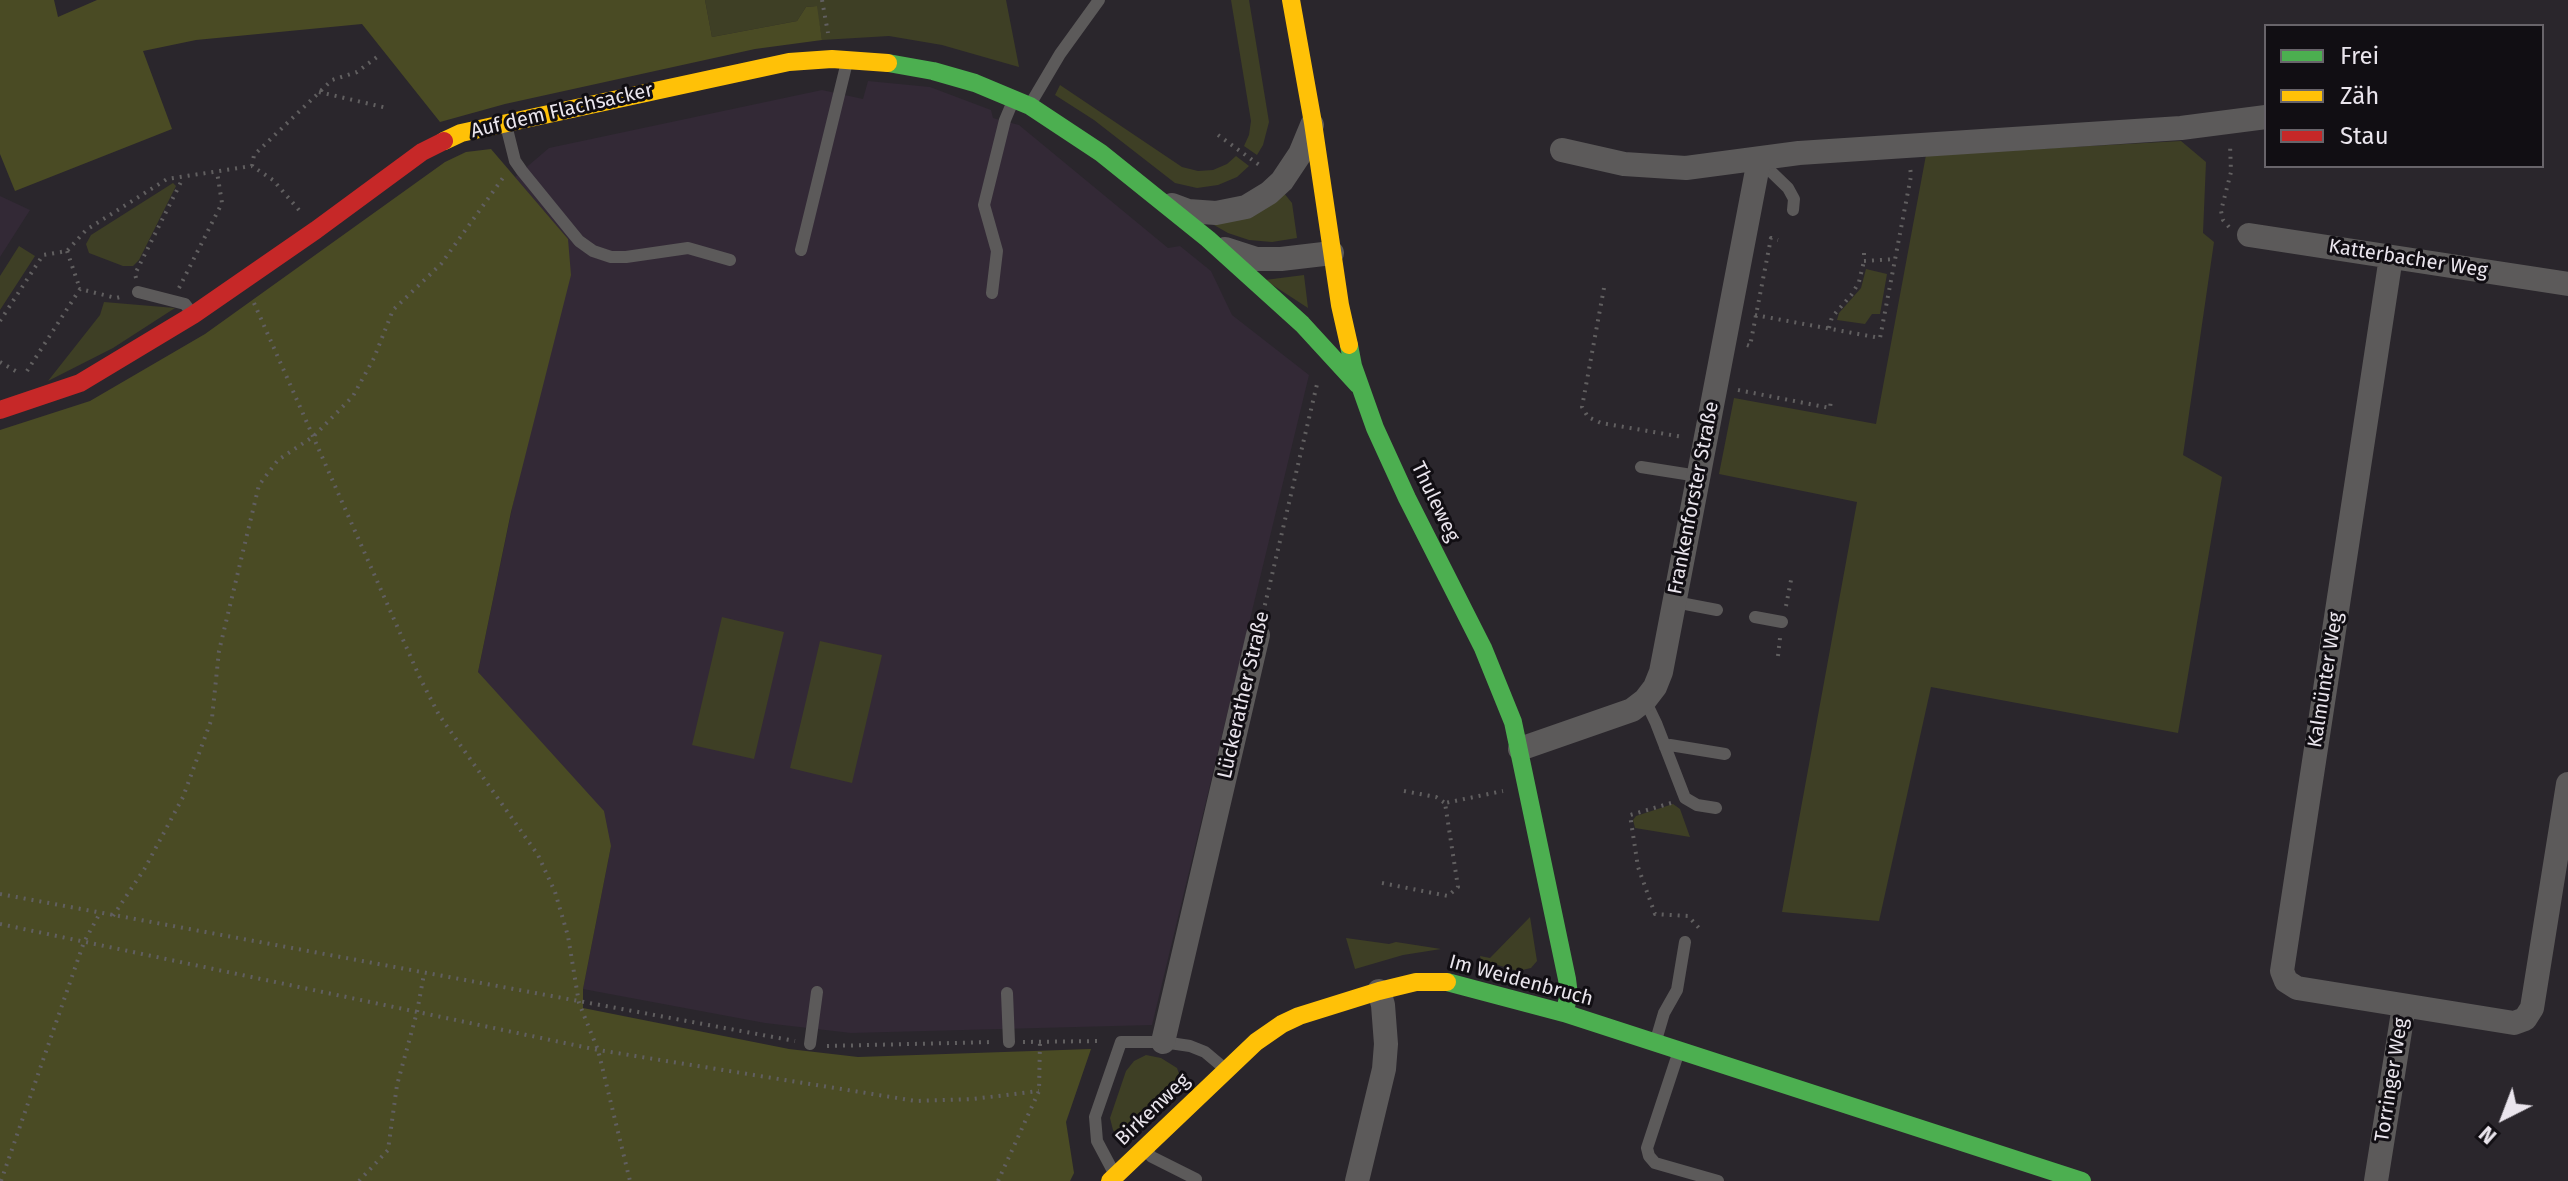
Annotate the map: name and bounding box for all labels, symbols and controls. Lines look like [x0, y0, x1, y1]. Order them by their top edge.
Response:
legend [2264, 24, 2544, 168]
text: Frei [2340, 42, 2379, 70]
street label: Auf dem Flachsacker [469, 78, 655, 144]
text: Zäh [2340, 82, 2379, 110]
text: Stau [2340, 122, 2389, 150]
street label: Katterbacher Weg [2327, 235, 2489, 283]
street label: Frankenforster Straße [1664, 400, 1724, 596]
street label: Thuleweg [1405, 458, 1465, 546]
street label: Lückerather Straße [1213, 609, 1275, 781]
street label: Kalmünter Weg [2303, 610, 2349, 750]
street label: Im Weidenbruch [1446, 950, 1596, 1012]
street label: Torringer Weg [2370, 1016, 2414, 1144]
street label: Birkenweg [1111, 1069, 1195, 1151]
north arrow [2464, 1077, 2544, 1157]
text: N [2473, 1120, 2502, 1150]

